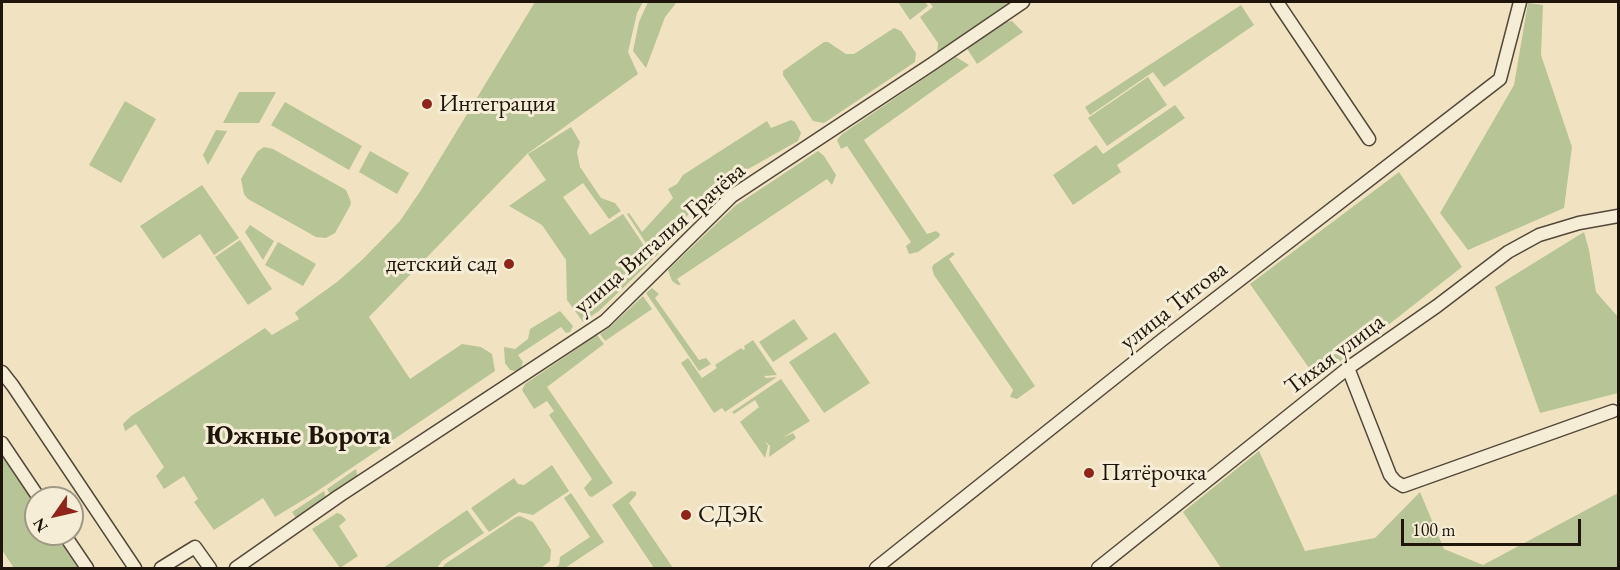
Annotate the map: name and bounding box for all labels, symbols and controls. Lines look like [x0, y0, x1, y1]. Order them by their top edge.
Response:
place label: Интеграция [439, 90, 556, 118]
marker: Интеграция [420, 97, 434, 111]
street label: улица Виталия Грачёва [568, 157, 752, 321]
place label: детский сад [386, 250, 497, 278]
street label: улица Титова [1114, 255, 1234, 357]
marker: детский сад [502, 257, 516, 271]
street label: Тихая улица [1279, 308, 1391, 402]
district label: Южные Ворота [205, 421, 391, 453]
place label: Пятёрочка [1101, 459, 1207, 487]
marker: Пятёрочка [1082, 466, 1096, 480]
north arrow [24, 486, 84, 546]
place label: СДЭК [698, 501, 763, 529]
scale bar [1404, 507, 1584, 545]
marker: СДЭК [679, 508, 693, 522]
text: N [28, 514, 53, 536]
text: 100 m [1412, 518, 1456, 541]

